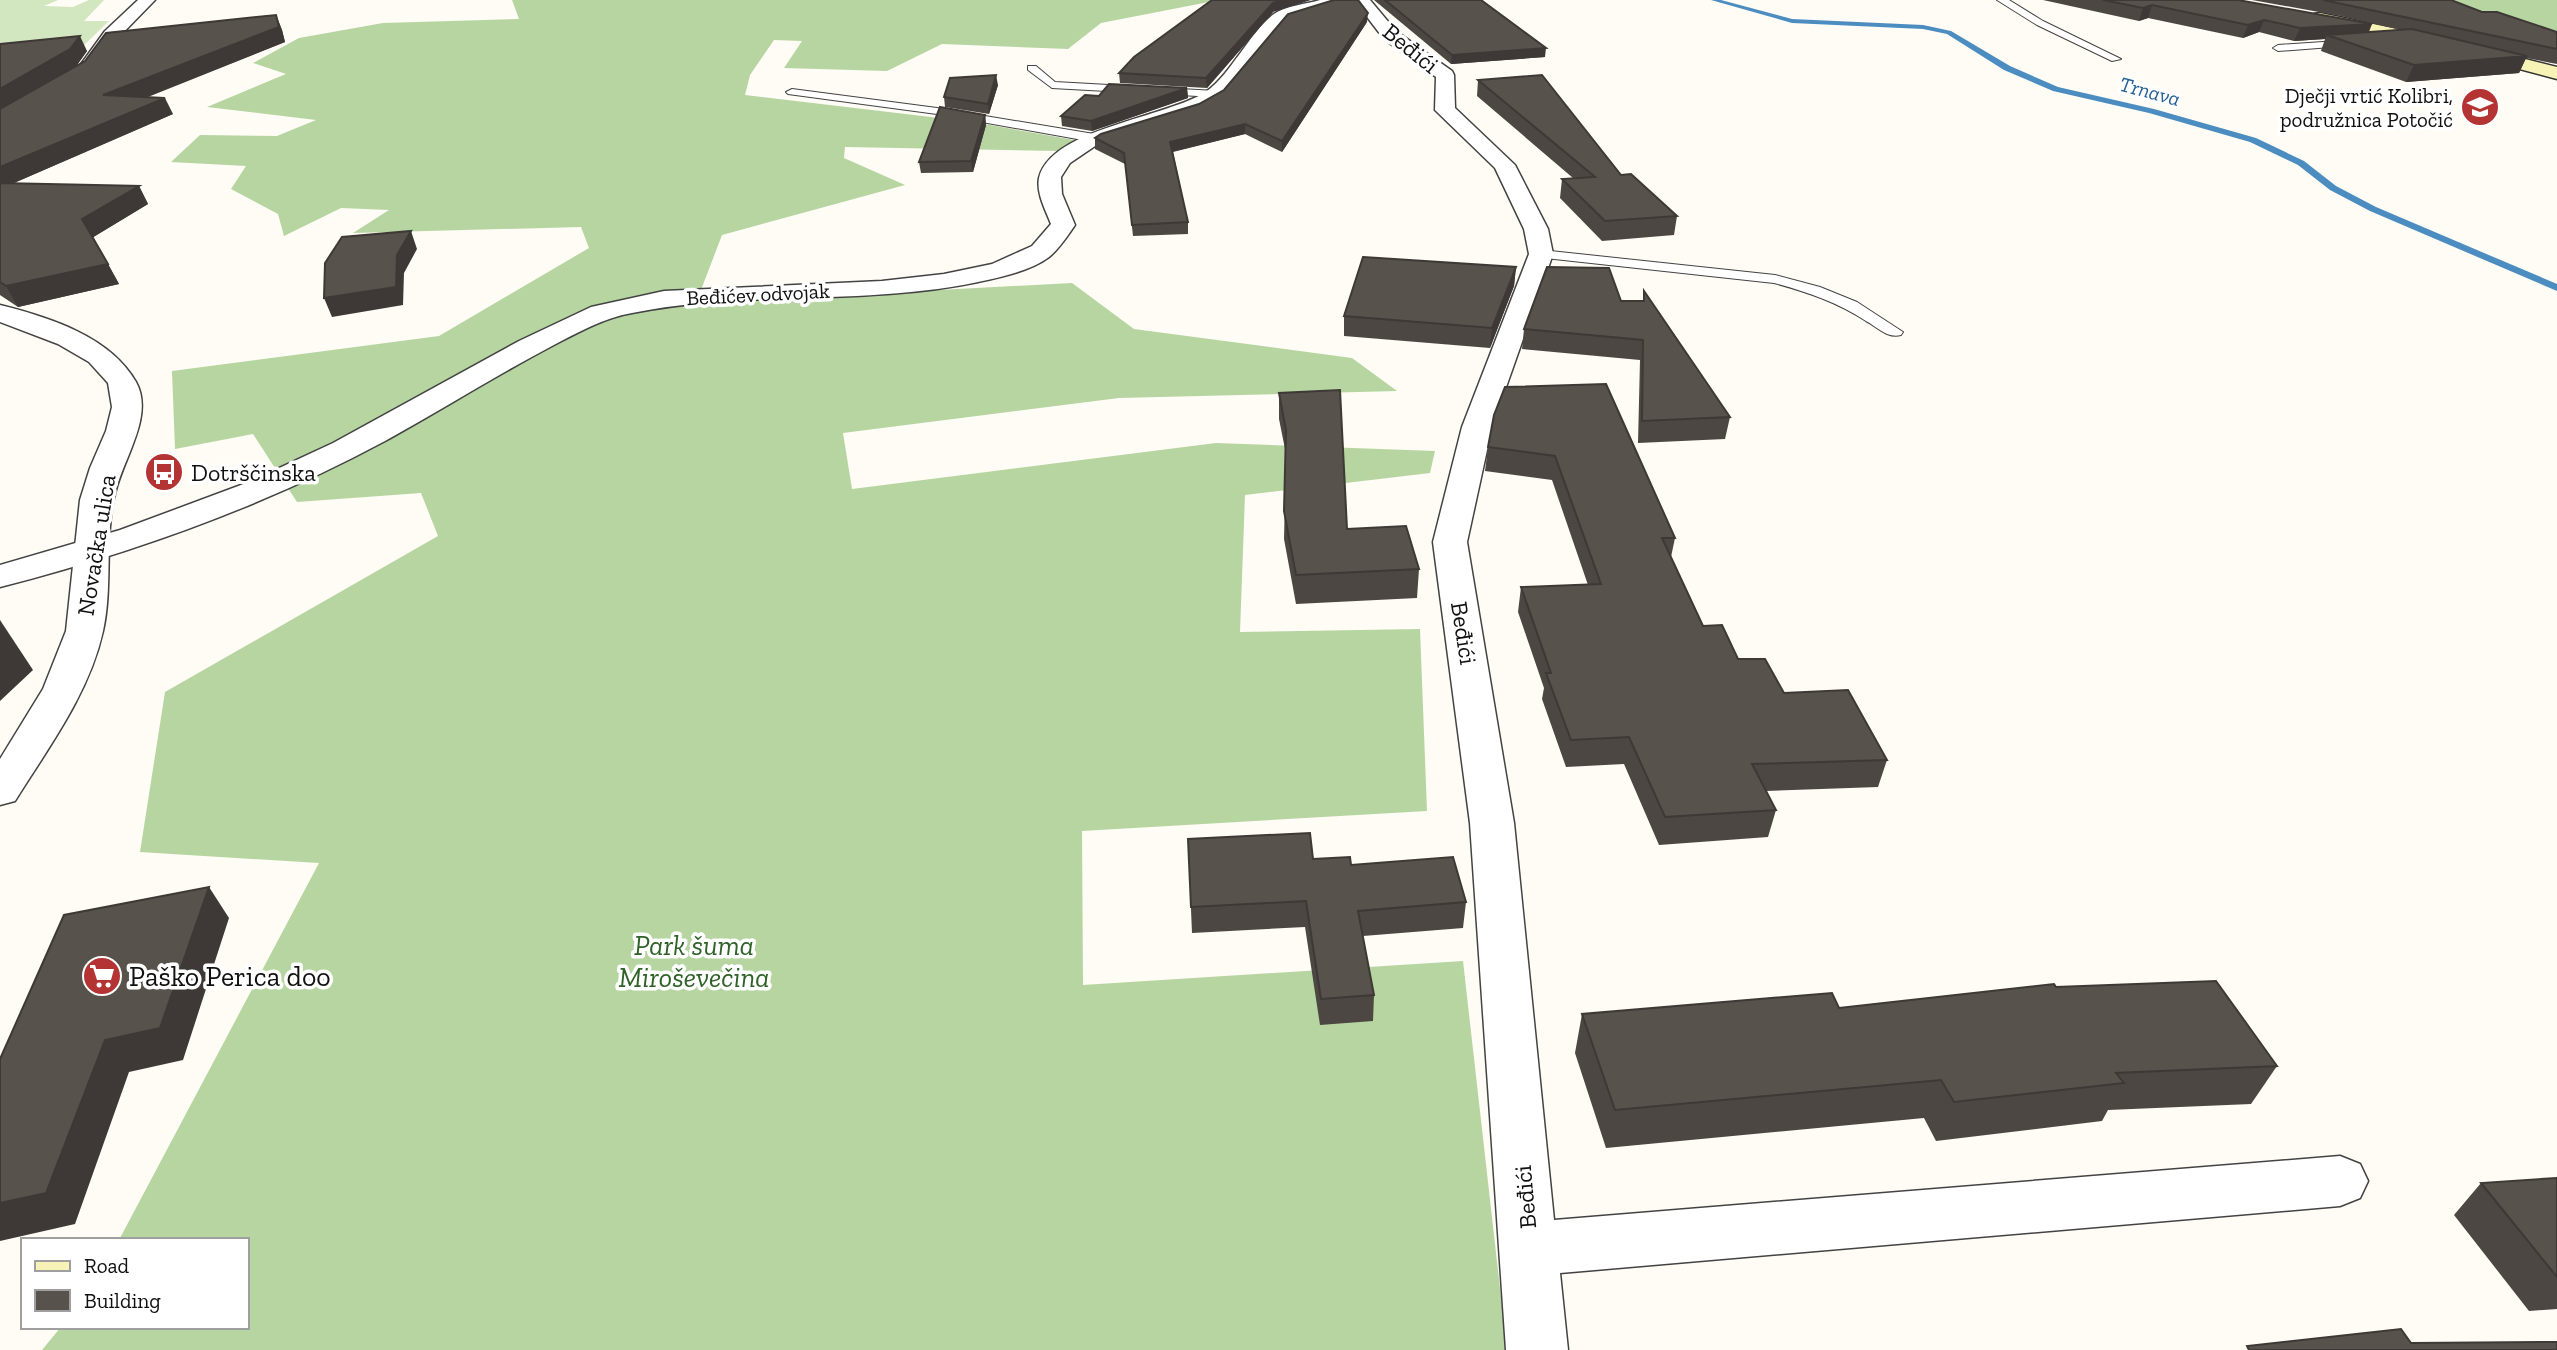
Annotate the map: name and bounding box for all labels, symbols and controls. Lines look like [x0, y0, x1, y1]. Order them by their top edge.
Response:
street label: Beđići [1377, 17, 1445, 79]
water label: Trnava [2117, 71, 2183, 111]
place label: Dječji vrtić Kolibri, podružnica Potočić [2280, 83, 2453, 132]
school or university icon: Dječji vrtić Kolibri, podružnica Potočić [2459, 86, 2501, 128]
street label: Beđićev odvojak [686, 278, 831, 311]
bus stop icon: Dotrščinska [143, 451, 185, 493]
place label: Dotrščinska [191, 458, 316, 487]
street label: Novačka ulica [71, 472, 122, 618]
street label: Beđići [1445, 599, 1483, 667]
park label: Park šuma Miroševečina [619, 929, 769, 994]
supermarket icon: Paško Perica doo [81, 955, 123, 997]
place label: Paško Perica doo [129, 960, 331, 993]
street label: Beđići [1508, 1164, 1542, 1230]
legend [21, 1238, 248, 1329]
text: Road [84, 1253, 130, 1278]
text: Building [84, 1288, 161, 1313]

